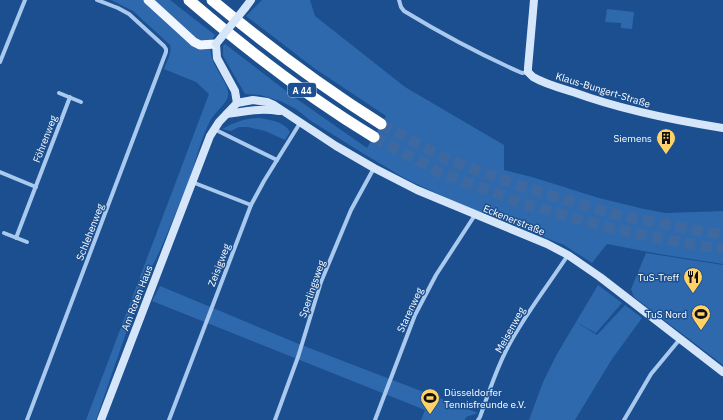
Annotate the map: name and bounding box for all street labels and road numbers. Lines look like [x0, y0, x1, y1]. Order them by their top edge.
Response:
street label: Klaus-Bungert-Straße [554, 69, 652, 111]
road number: A 44 [288, 83, 316, 97]
street label: Föhrenweg [30, 113, 60, 165]
street label: Schlehenweg [73, 201, 107, 262]
street label: Eckenerstraße [481, 202, 547, 238]
street label: Zeisigweg [205, 241, 233, 288]
street label: Sperlingsweg [296, 258, 328, 320]
street label: Am Roten Haus [119, 263, 156, 333]
street label: Starenweg [394, 285, 426, 334]
street label: Meisenweg [492, 304, 528, 355]

